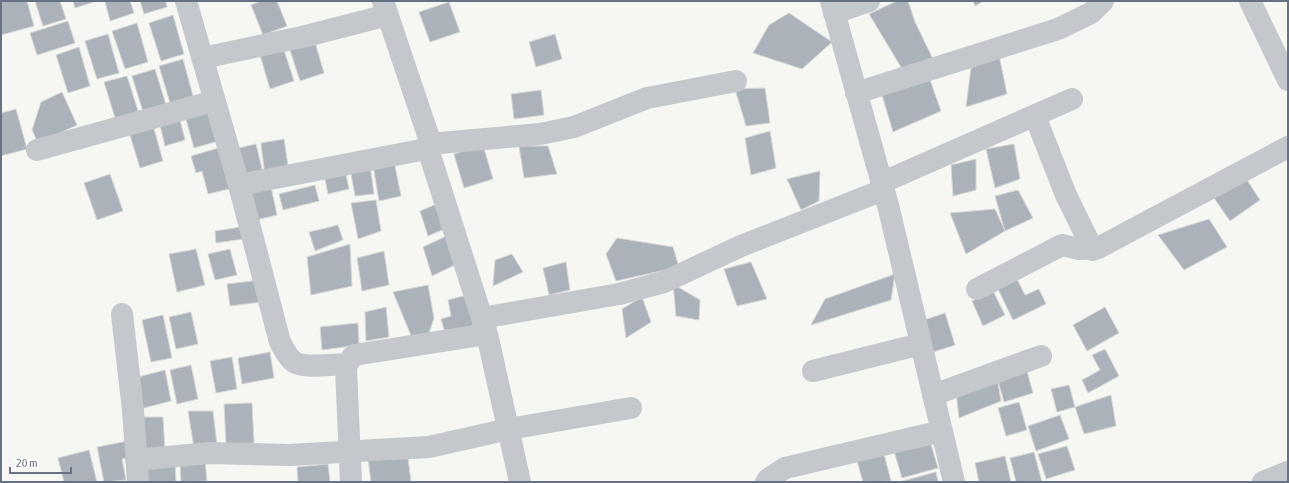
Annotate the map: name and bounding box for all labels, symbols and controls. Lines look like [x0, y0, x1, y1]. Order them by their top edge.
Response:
scale bar [10, 449, 71, 475]
text: 20 m [16, 456, 38, 470]

